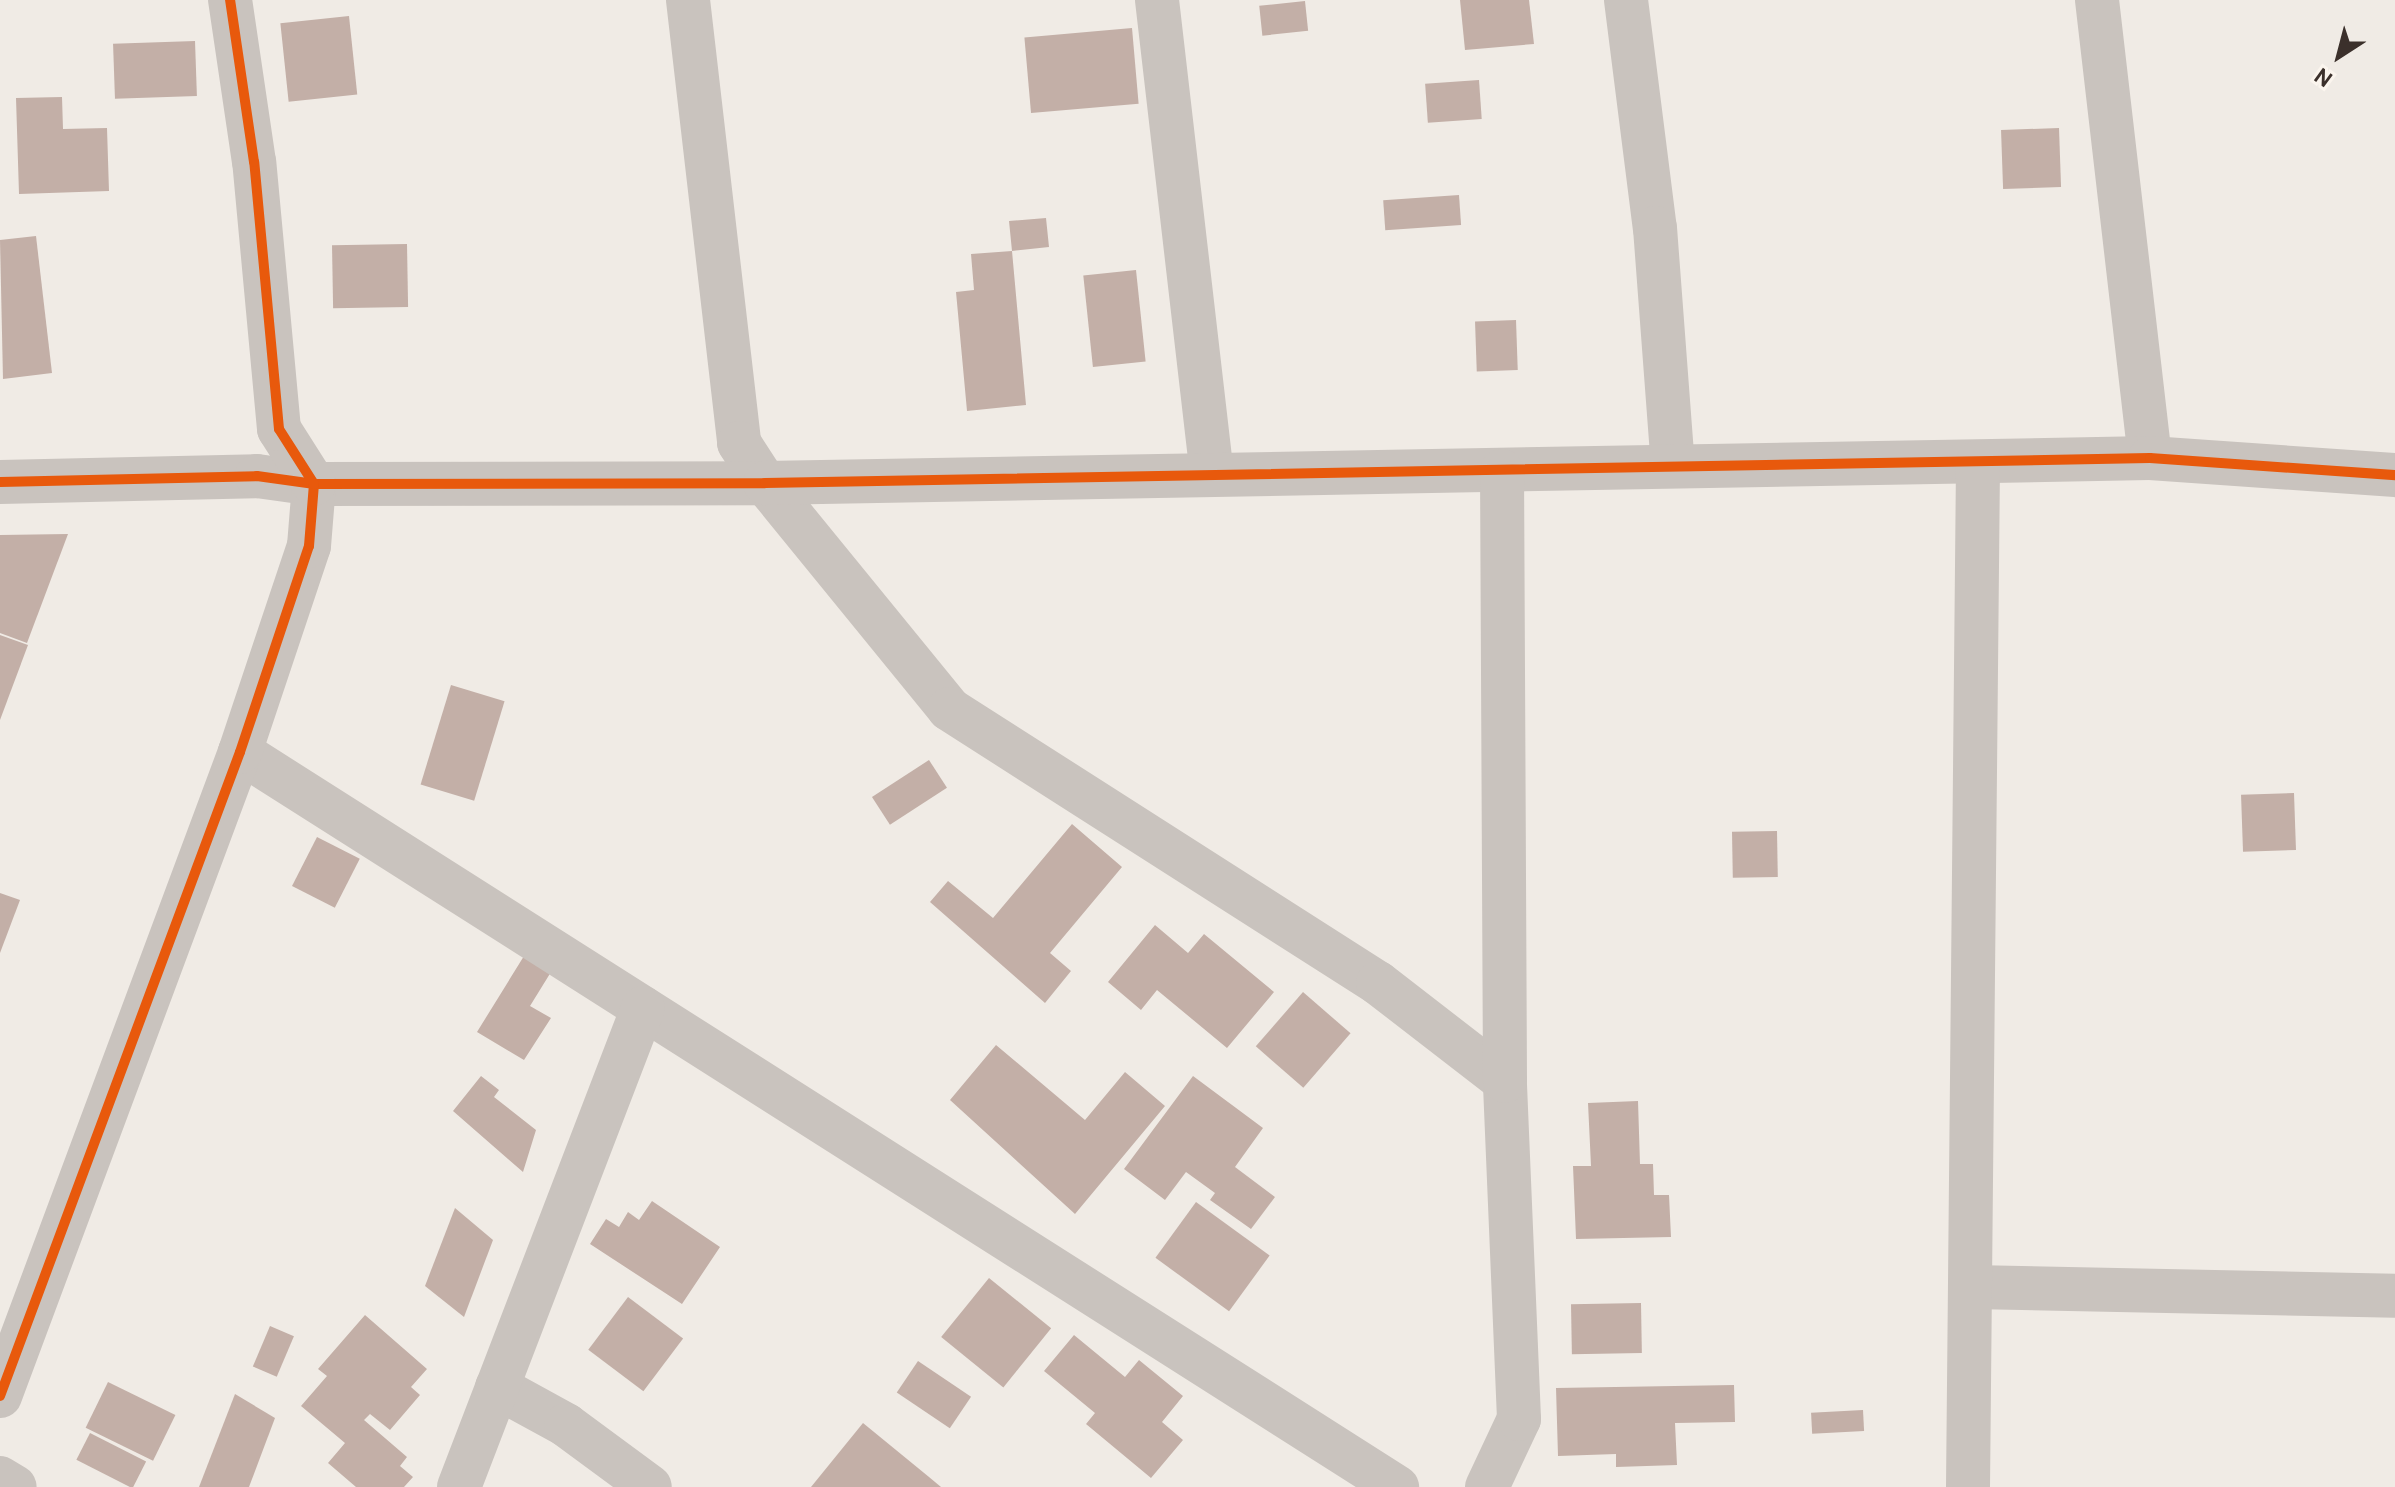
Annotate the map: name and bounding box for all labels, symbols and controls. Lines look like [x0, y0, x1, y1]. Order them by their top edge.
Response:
north arrow [2299, 16, 2379, 96]
text: N [2310, 60, 2339, 91]

